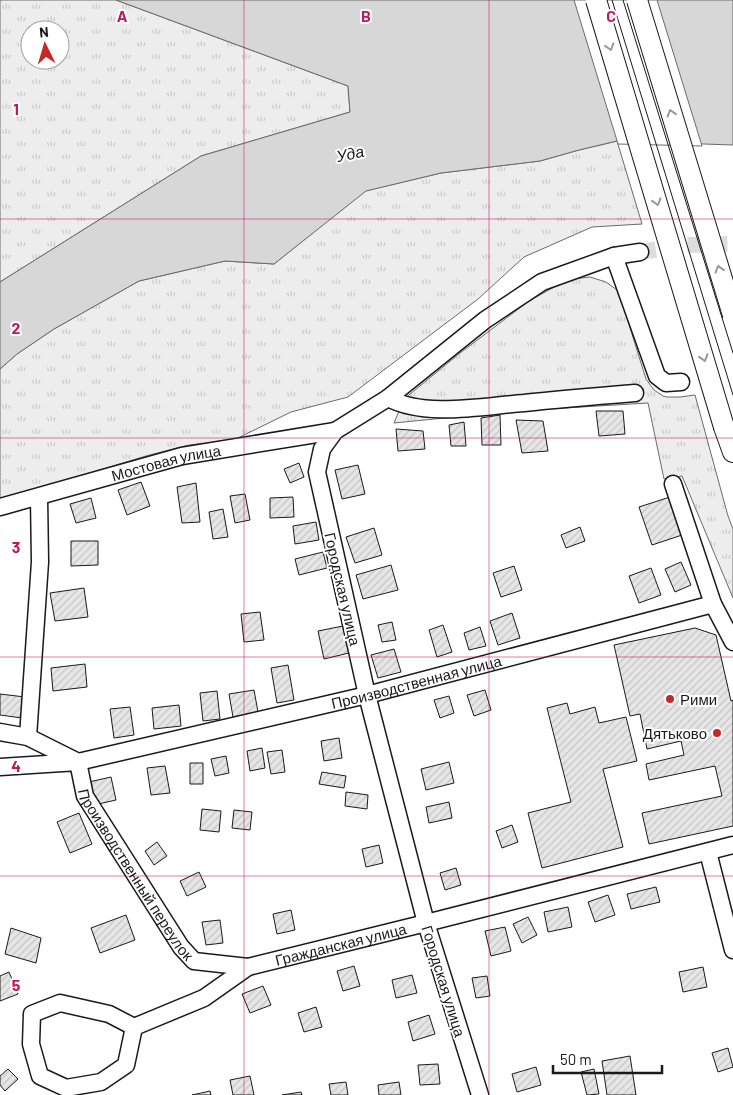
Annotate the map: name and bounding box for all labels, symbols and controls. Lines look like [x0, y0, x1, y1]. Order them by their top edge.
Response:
text: A [117, 6, 128, 25]
text: B [361, 6, 371, 25]
text: C [606, 6, 616, 25]
north arrow [20, 20, 70, 70]
text: N [38, 23, 49, 40]
one-way arrow [605, 42, 615, 50]
text: 1 [13, 99, 19, 118]
one-way arrow [667, 110, 677, 118]
water label: Уда [333, 141, 366, 165]
one-way arrow [652, 198, 662, 206]
one-way arrow [714, 265, 724, 273]
text: 2 [12, 318, 21, 337]
one-way arrow [698, 353, 708, 362]
street label: Мостовая улица [109, 441, 223, 484]
street label: Городская улица [321, 531, 365, 648]
text: 3 [12, 537, 20, 556]
street label: Производственная улица [329, 651, 504, 712]
place label: Рими [680, 690, 717, 708]
marker: Рими [664, 693, 676, 705]
place label: Дятьково [643, 724, 707, 742]
marker: Дятьково [711, 727, 723, 739]
text: 4 [11, 756, 21, 775]
street label: Производственный переулок [75, 787, 198, 964]
street label: Гражданская улица [273, 919, 409, 969]
street label: Городская улица [418, 923, 470, 1040]
text: 5 [12, 975, 21, 994]
scale bar [553, 1042, 662, 1074]
text: 50 m [560, 1050, 592, 1068]

